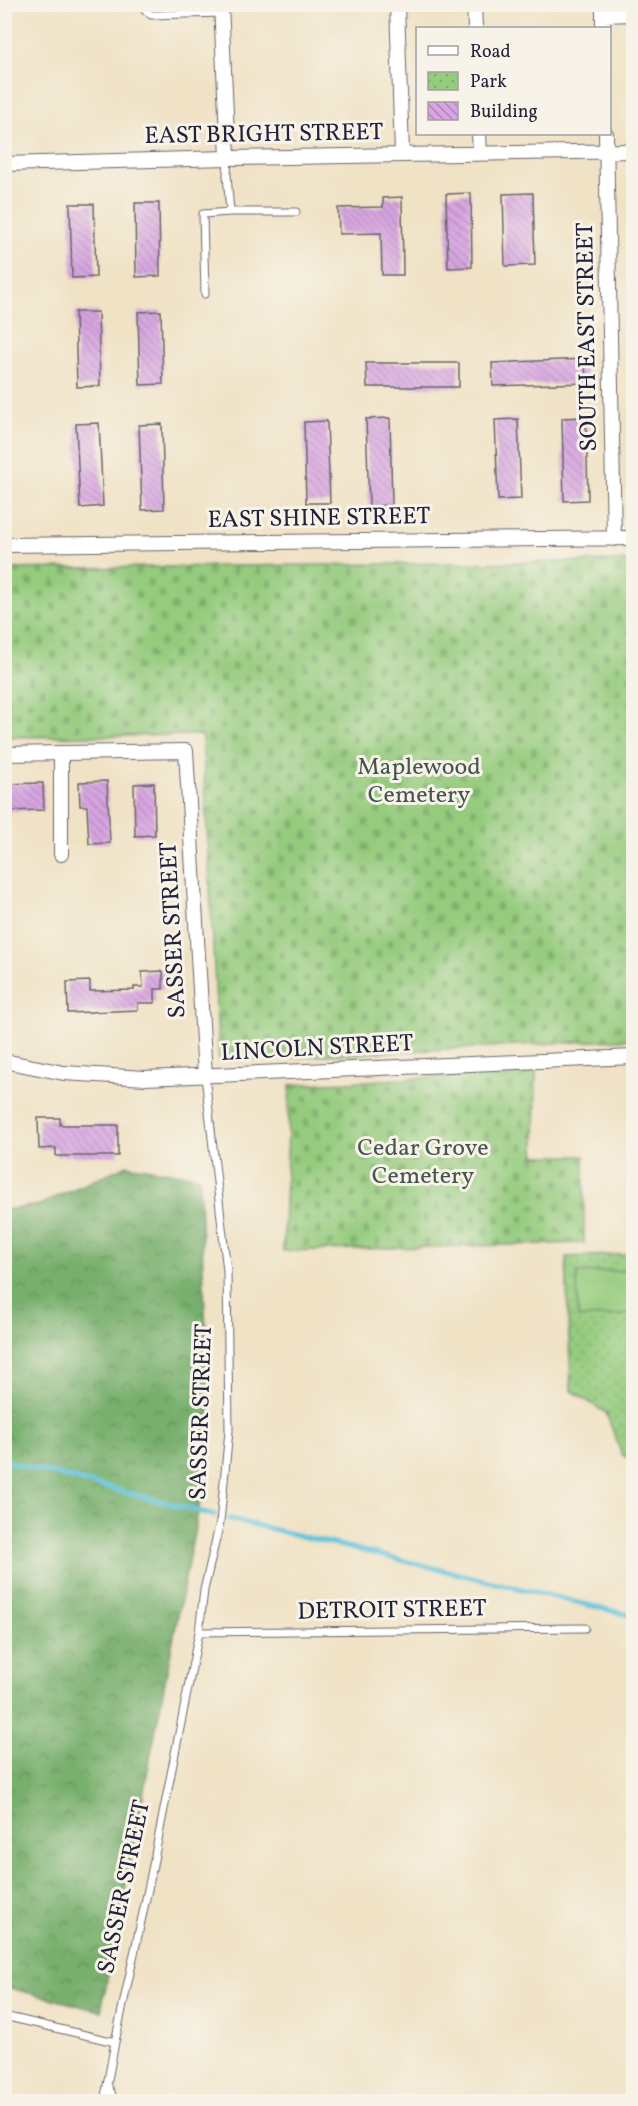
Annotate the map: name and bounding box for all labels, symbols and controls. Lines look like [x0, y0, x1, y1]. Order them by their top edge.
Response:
legend [416, 27, 611, 135]
text: Road [470, 40, 511, 65]
text: Park [470, 70, 507, 95]
text: Building [470, 100, 538, 125]
street label: EAST BRIGHT STREET [144, 116, 384, 154]
street label: SOUTH EAST STREET [569, 222, 607, 452]
street label: EAST SHINE STREET [207, 500, 431, 538]
park label: Maplewood Cemetery [357, 751, 481, 813]
street label: SASSER STREET [152, 841, 196, 1019]
street label: LINCOLN STREET [220, 1027, 414, 1071]
park label: Cedar Grove Cemetery [357, 1132, 489, 1194]
street label: SASSER STREET [182, 1323, 222, 1501]
street label: DETROIT STREET [297, 1592, 487, 1630]
street label: SASSER STREET [90, 1797, 160, 1977]

